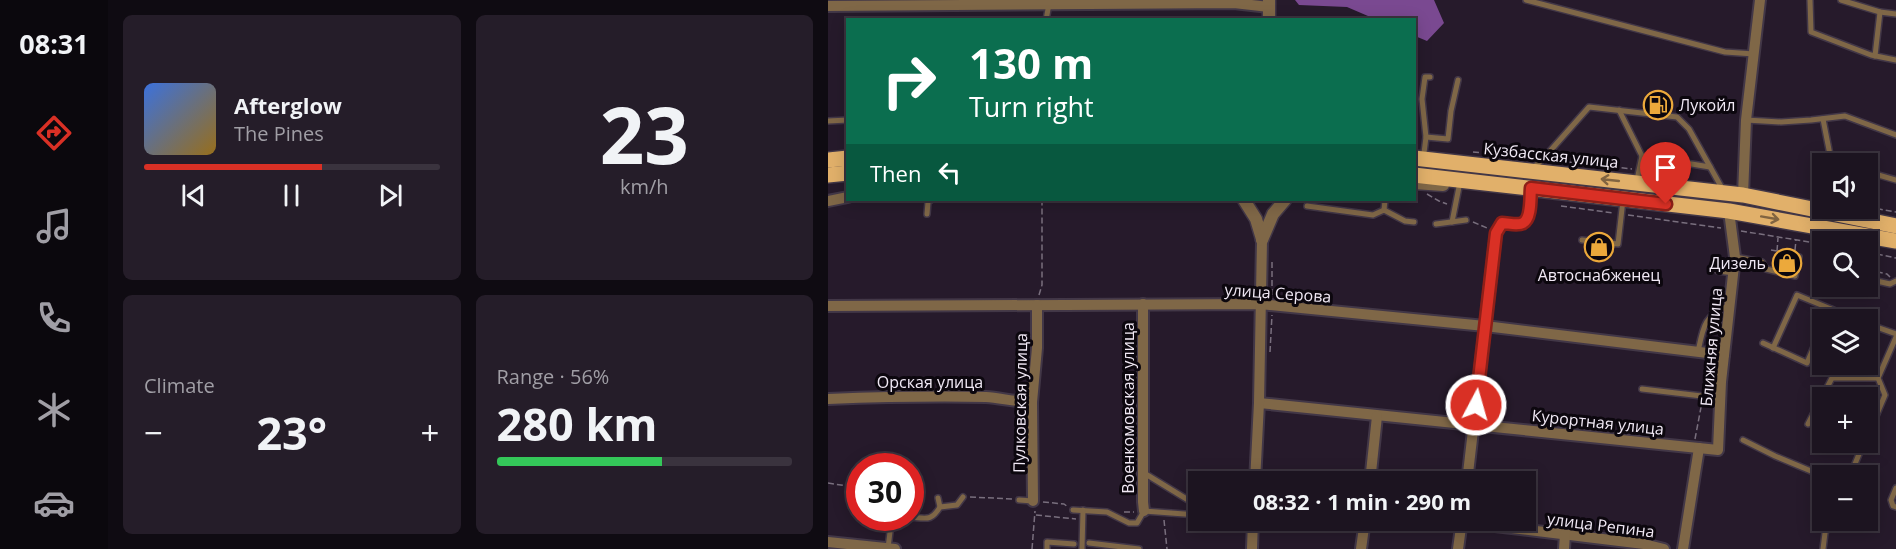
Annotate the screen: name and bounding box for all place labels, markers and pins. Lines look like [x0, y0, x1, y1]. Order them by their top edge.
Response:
fuel station icon: Лукойл [1642, 89, 1674, 121]
place label: Лукойл [1679, 94, 1735, 116]
pin [1640, 142, 1691, 204]
shop icon: Автоснабженец [1583, 231, 1615, 263]
shop icon: Дизель [1771, 247, 1803, 279]
place label: Дизель [1710, 252, 1766, 274]
place label: Автоснабженец [1538, 264, 1660, 286]

